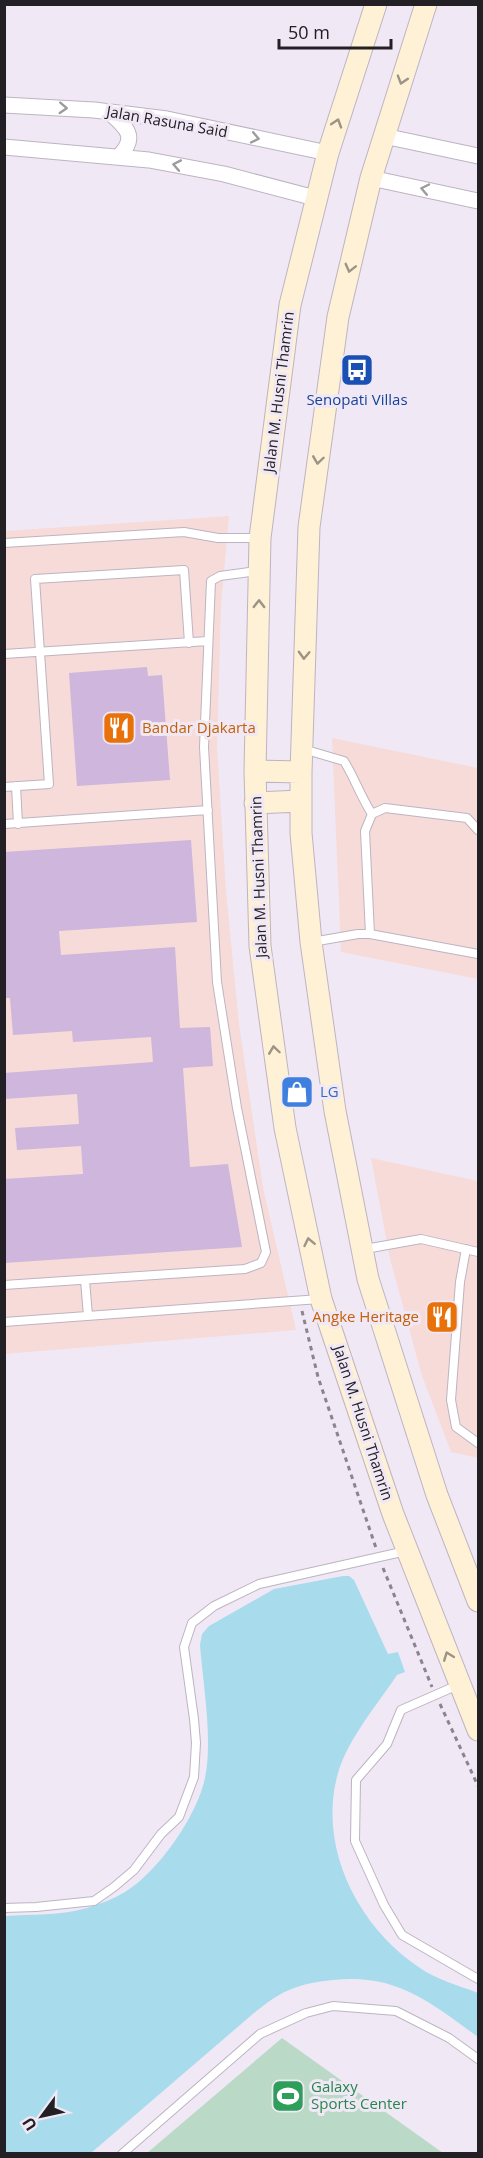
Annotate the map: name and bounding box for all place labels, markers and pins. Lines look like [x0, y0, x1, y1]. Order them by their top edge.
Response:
bus stop icon: Senopati Villas [339, 352, 375, 388]
place label: Senopati Villas [306, 389, 408, 409]
restaurant icon: Bandar Djakarta [101, 710, 137, 746]
place label: Bandar Djakarta [142, 717, 256, 737]
shop icon: LG [279, 1074, 315, 1110]
place label: LG [320, 1081, 339, 1101]
restaurant icon: Angke Heritage [424, 1299, 460, 1335]
place label: Angke Heritage [312, 1306, 419, 1326]
place label: Galaxy Sports Center [311, 2076, 407, 2113]
sports icon: Galaxy Sports Center [270, 2078, 306, 2114]

